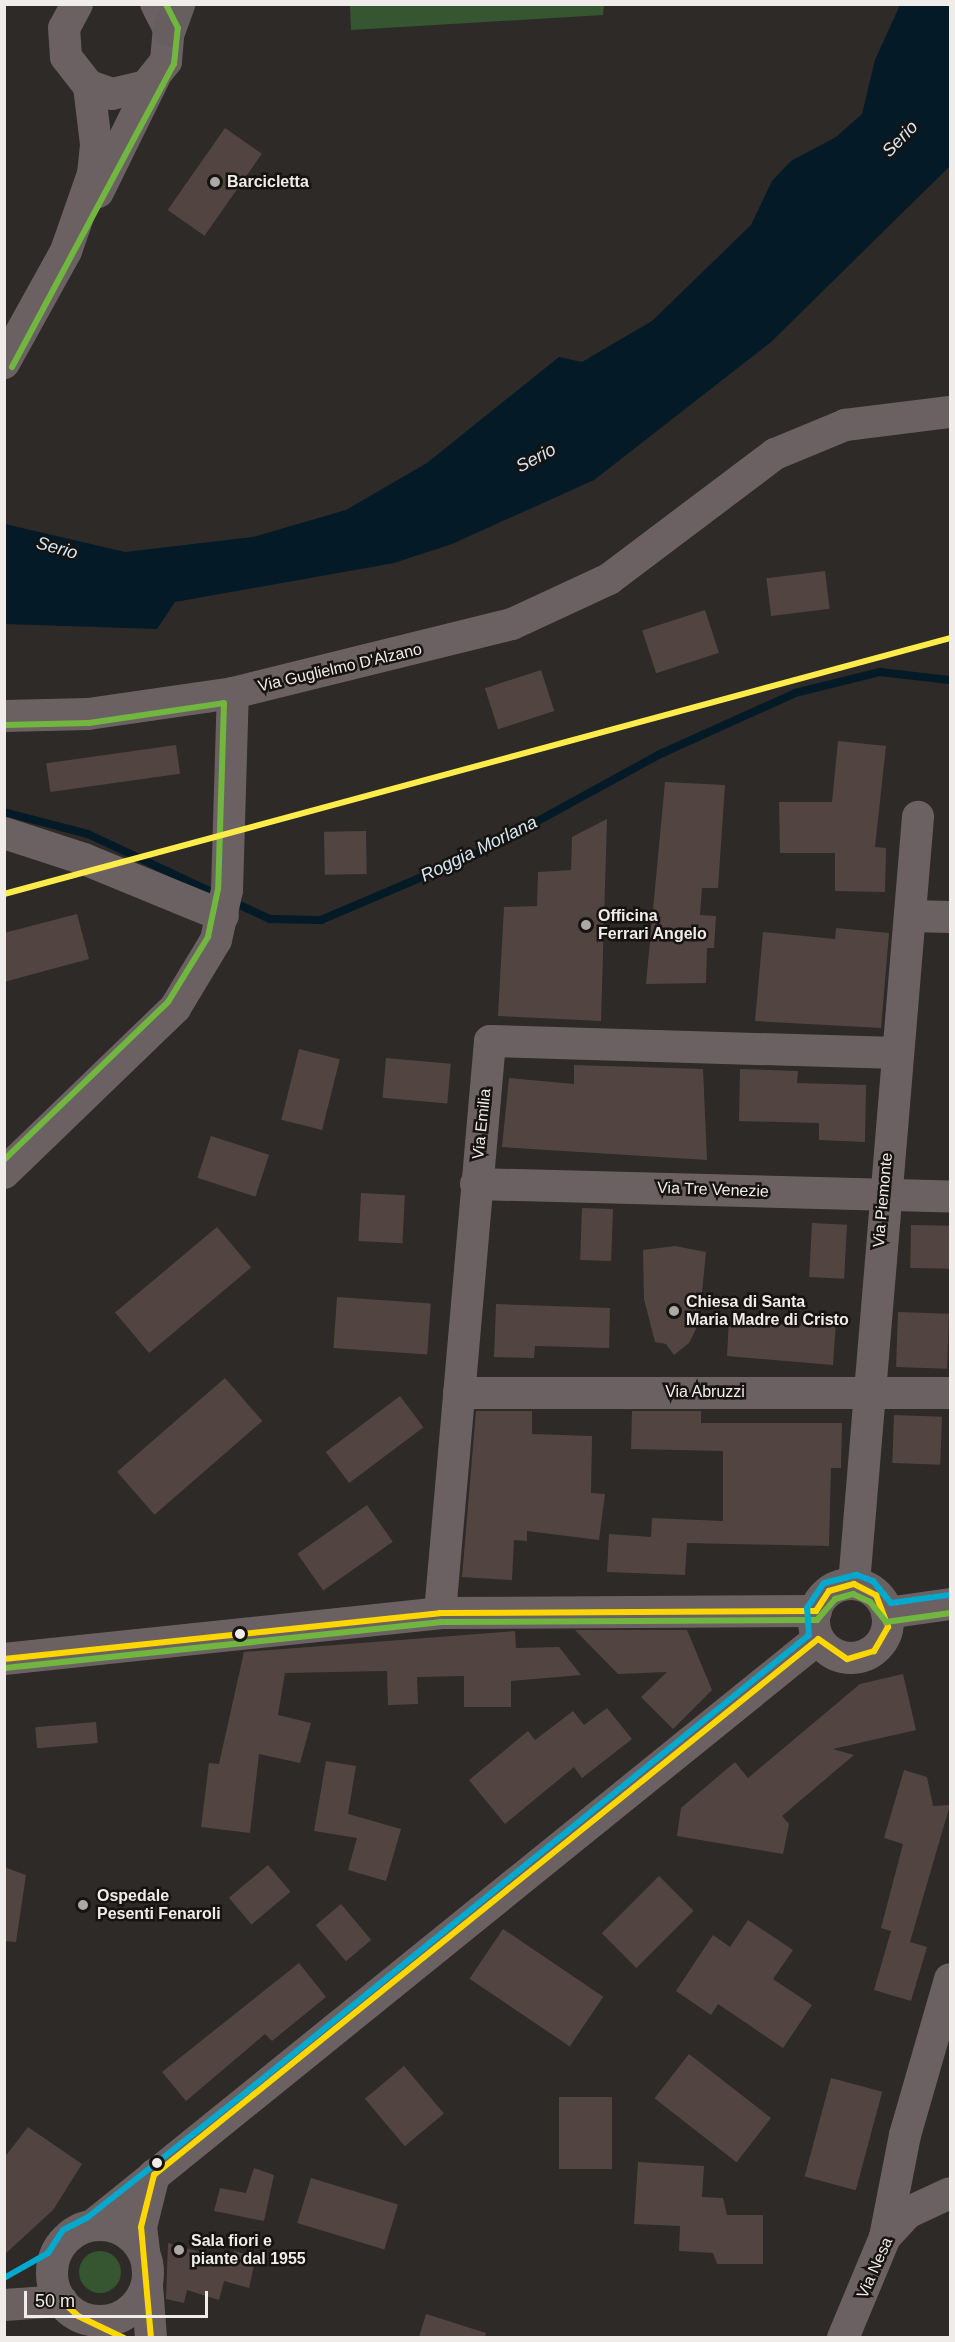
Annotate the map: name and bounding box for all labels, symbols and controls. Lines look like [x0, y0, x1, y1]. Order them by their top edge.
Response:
water label: Serio [878, 116, 922, 162]
place label: Barcicletta [227, 172, 309, 192]
marker: Barcicletta [208, 175, 222, 189]
water label: Serio [512, 439, 560, 477]
water label: Serio [34, 532, 80, 564]
street label: Via Guglielmo D'Alzano [256, 640, 424, 696]
water label: Roggia Morlana [417, 811, 541, 887]
place label: Officina Ferrari Angelo [598, 906, 707, 944]
marker: Officina Ferrari Angelo [579, 918, 593, 932]
street label: Via Emilia [469, 1088, 495, 1160]
street label: Via Piemonte [869, 1152, 897, 1248]
street label: Via Tre Venezie [657, 1178, 769, 1202]
place label: Chiesa di Santa Maria Madre di Cristo [686, 1292, 849, 1330]
marker: Chiesa di Santa Maria Madre di Cristo [667, 1304, 681, 1318]
street label: Via Abruzzi [665, 1382, 745, 1402]
unlabelled marker [234, 1628, 246, 1640]
place label: Ospedale Pesenti Fenaroli [97, 1886, 221, 1924]
marker: Ospedale Pesenti Fenaroli [74, 1896, 92, 1914]
unlabelled marker [151, 2157, 163, 2169]
place label: Sala fiori e piante dal 1955 [191, 2231, 306, 2269]
street label: Via Nesa [853, 2235, 897, 2301]
marker: Sala fiori e piante dal 1955 [172, 2243, 186, 2257]
scale bar [27, 2279, 212, 2317]
text: 50 m [35, 2291, 75, 2311]

